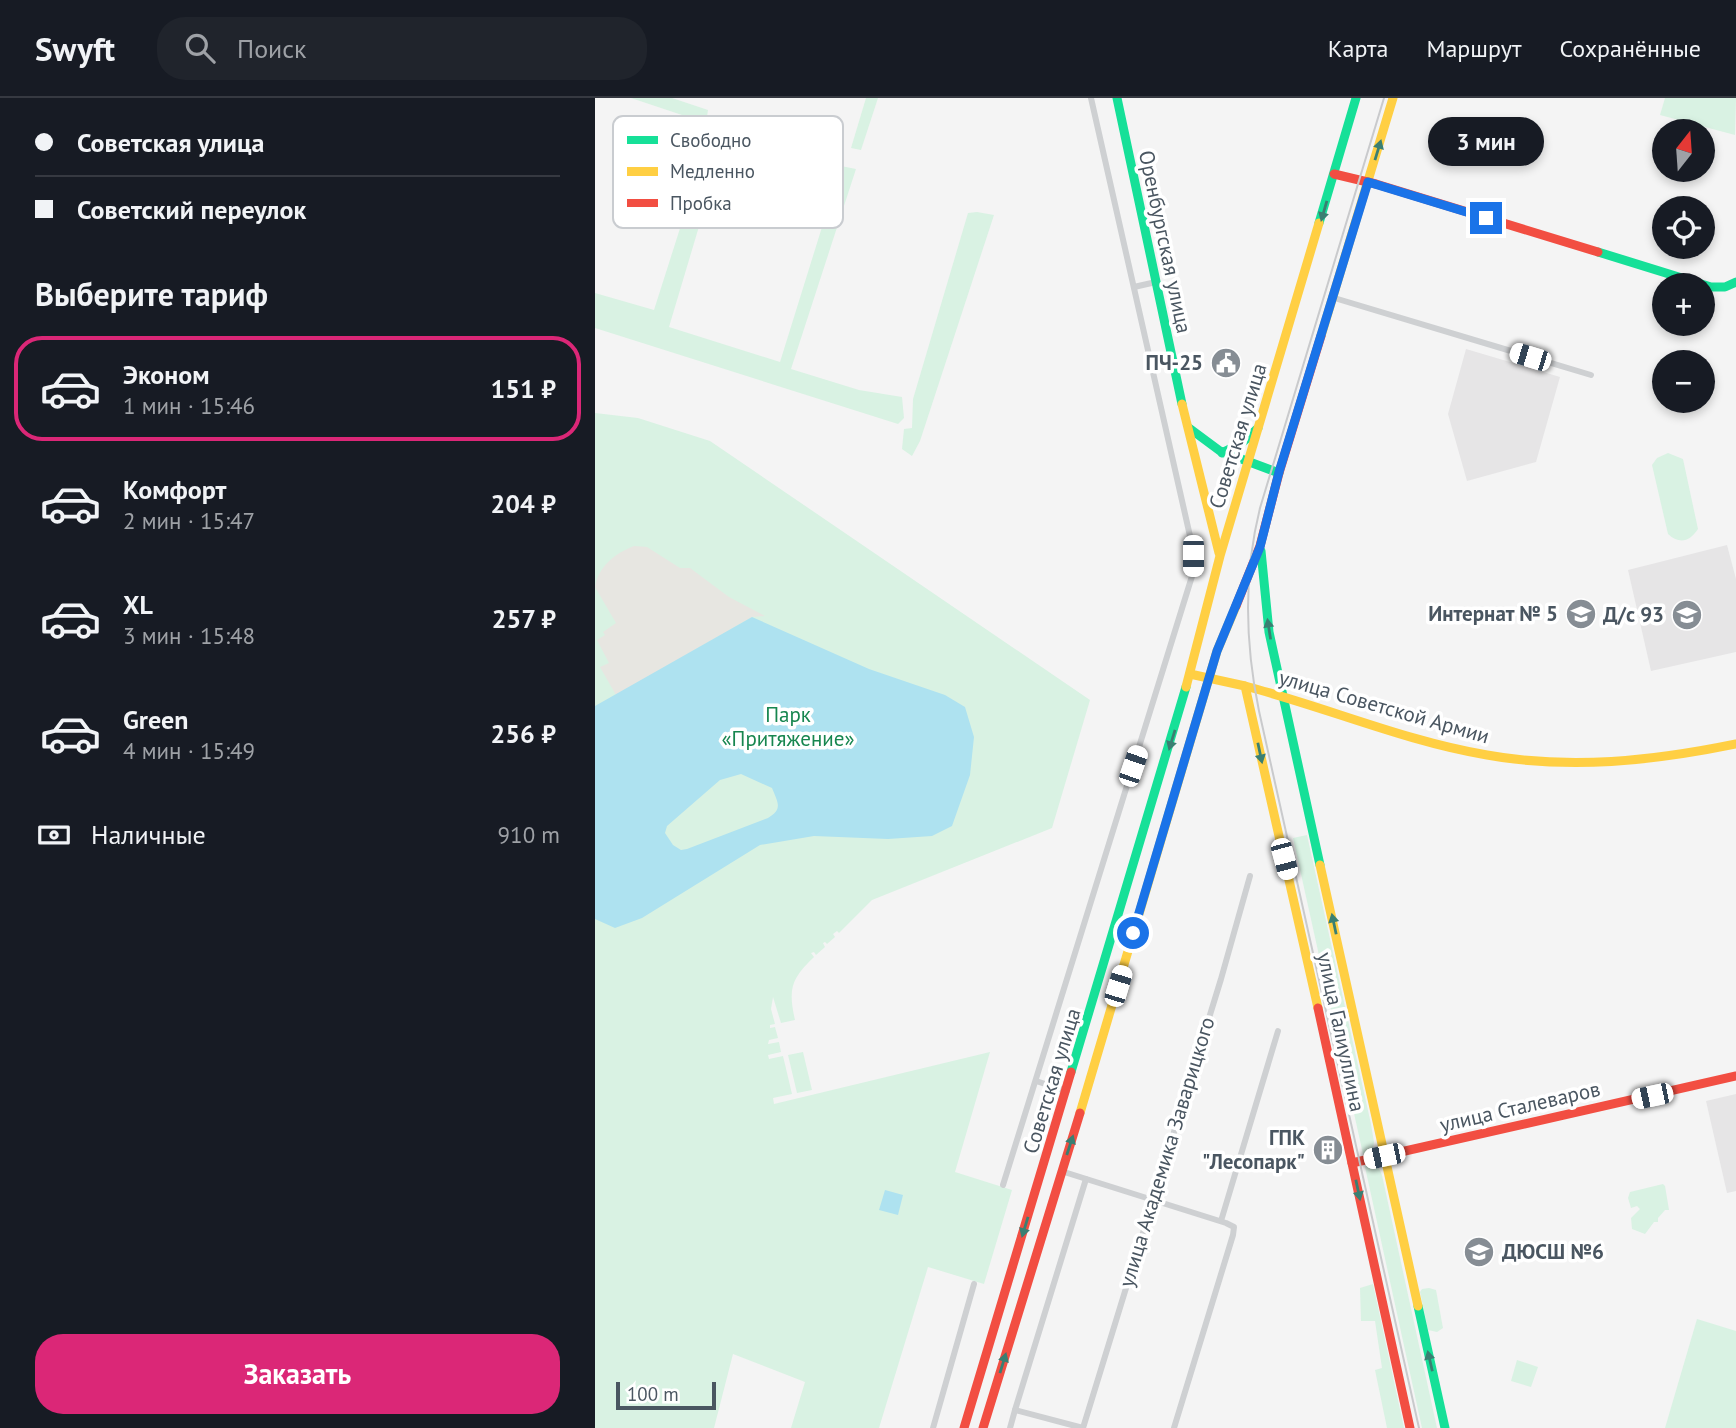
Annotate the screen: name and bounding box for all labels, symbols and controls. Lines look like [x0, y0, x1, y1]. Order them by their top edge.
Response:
search box [157, 17, 647, 80]
text: Swyft [35, 27, 115, 70]
icon: search [181, 29, 219, 67]
text: Поиск [237, 32, 306, 65]
text: Карта [1328, 33, 1388, 64]
text: Маршрут [1426, 33, 1521, 64]
text: Сохранённые [1559, 33, 1701, 64]
legend [613, 116, 843, 228]
callout: 3 мин [1428, 116, 1544, 166]
north arrow [1652, 119, 1715, 182]
map controls [1652, 119, 1715, 413]
text: Советская улица [77, 126, 264, 159]
text: 3 мин [1456, 127, 1516, 156]
text: Свободно [670, 128, 752, 152]
one-way arrow [1373, 139, 1383, 160]
street label: Оренбургская улица [1133, 148, 1198, 336]
text: Медленно [670, 159, 755, 183]
text: Пробка [670, 191, 732, 215]
text: Советский переулок [77, 193, 306, 226]
button: locate [1652, 196, 1715, 259]
one-way arrow [1318, 200, 1328, 221]
route end [1470, 202, 1502, 234]
text: Выберите тариф [35, 273, 268, 315]
button: + [1652, 273, 1715, 336]
car [1507, 341, 1554, 373]
public building icon: ПЧ-25 [1209, 346, 1243, 380]
place label: ПЧ-25 [1145, 349, 1203, 376]
button: − [1652, 350, 1715, 413]
icon: car [39, 357, 102, 420]
text: Эконом [123, 358, 210, 391]
street label: Советская улица [1203, 360, 1272, 512]
text: 151 ₽ [490, 372, 556, 405]
text: 1 мин · 15:46 [123, 391, 255, 420]
icon: car [39, 472, 102, 535]
text: Комфорт [123, 473, 226, 506]
text: 204 ₽ [490, 487, 556, 520]
text: 2 мин · 15:47 [123, 506, 255, 535]
car [1183, 535, 1204, 577]
icon: car [39, 587, 102, 650]
text: XL [123, 588, 153, 621]
school or university icon: Интернат № 5 [1564, 597, 1598, 631]
school or university icon: Д/с 93 [1670, 598, 1704, 632]
place label: Интернат № 5 [1428, 600, 1558, 627]
place label: Д/с 93 [1603, 601, 1664, 628]
text: 257 ₽ [492, 602, 556, 635]
one-way arrow [1263, 617, 1274, 639]
text: 3 мин · 15:48 [123, 621, 255, 650]
street label: улица Советской Армии [1276, 664, 1493, 750]
park label: Парк «Притяжение» [722, 701, 854, 752]
icon: car [39, 702, 102, 765]
text: Green [123, 703, 188, 736]
text: 256 ₽ [490, 717, 556, 750]
one-way arrow [1167, 730, 1177, 751]
text: 4 мин · 15:49 [123, 736, 255, 765]
one-way arrow [1254, 742, 1265, 764]
car [1117, 743, 1150, 789]
icon: cash [35, 816, 73, 854]
text: Наличные [91, 818, 206, 851]
text: 910 m [498, 820, 560, 849]
car [1269, 836, 1300, 882]
one-way arrow [1329, 913, 1340, 935]
route start [1117, 917, 1149, 949]
street label: улица Галиуллина [1311, 950, 1372, 1114]
car [1102, 963, 1135, 1009]
street label: Советская улица [1017, 1005, 1086, 1157]
street label: улица Академика Заварицкого [1113, 1014, 1221, 1290]
street label: улица Сталеваров [1437, 1075, 1603, 1138]
car [1630, 1081, 1675, 1111]
place label: ГПК "Лесопарк" [1202, 1124, 1305, 1175]
building icon: ГПК "Лесопарк" [1311, 1133, 1345, 1167]
one-way arrow [1065, 1135, 1076, 1156]
car [1362, 1141, 1407, 1171]
one-way arrow [1353, 1179, 1364, 1201]
one-way arrow [1019, 1216, 1029, 1237]
school or university icon: ДЮСШ №6 [1462, 1235, 1496, 1269]
place label: ДЮСШ №6 [1502, 1238, 1604, 1265]
button: Заказать [35, 1334, 560, 1414]
one-way arrow [1424, 1350, 1435, 1372]
one-way arrow [999, 1352, 1009, 1373]
scale bar [616, 1379, 716, 1411]
text: 100 m [627, 1382, 679, 1406]

